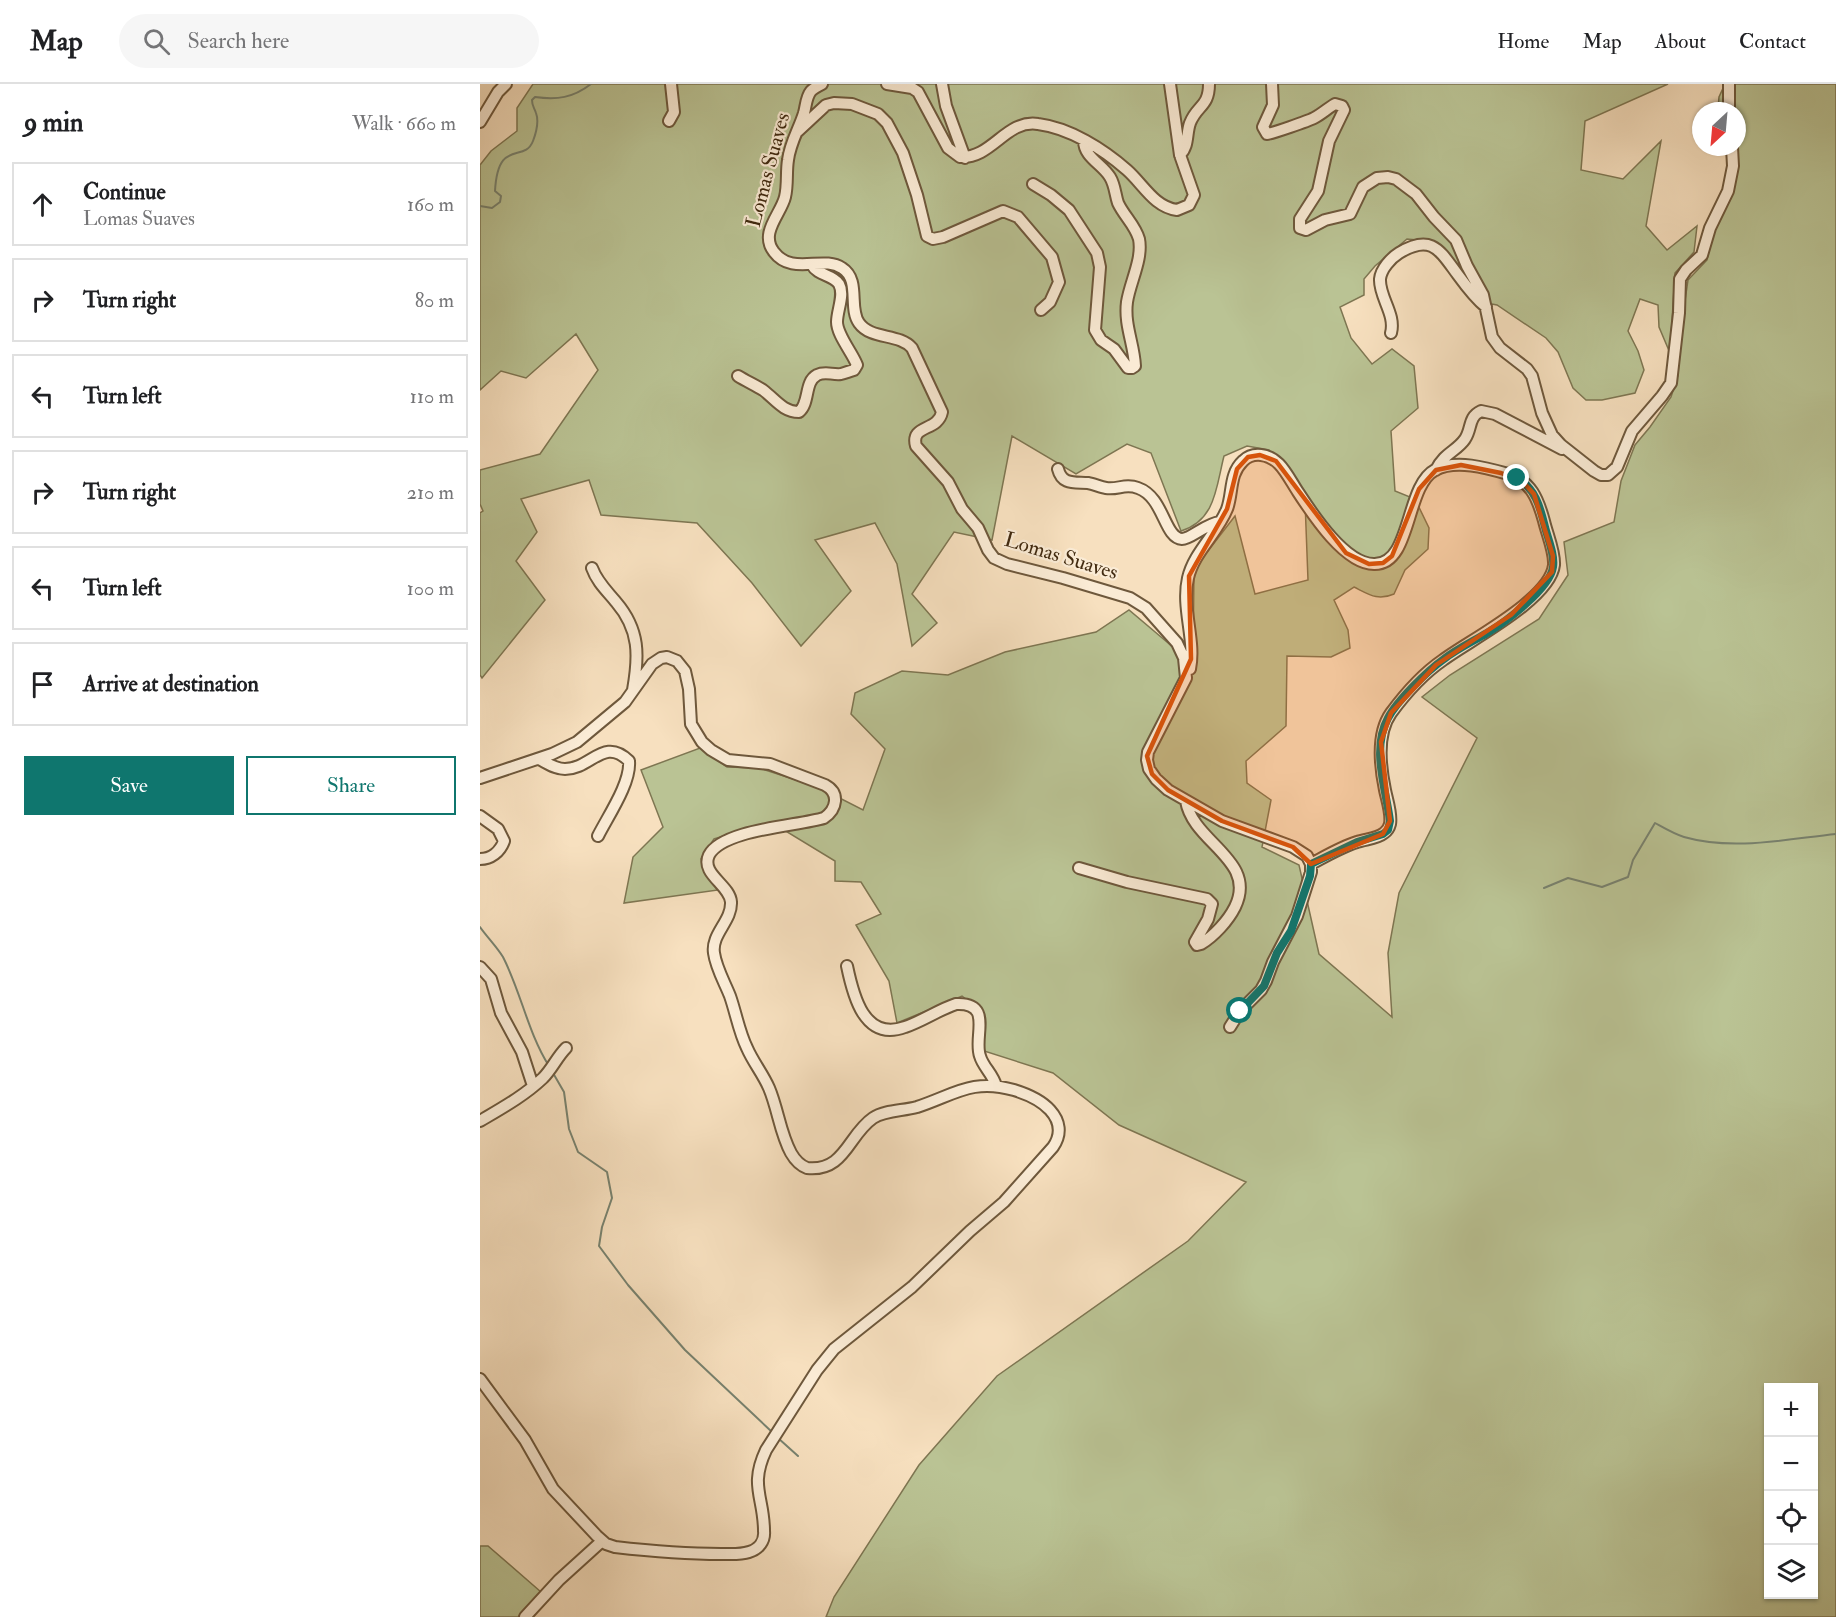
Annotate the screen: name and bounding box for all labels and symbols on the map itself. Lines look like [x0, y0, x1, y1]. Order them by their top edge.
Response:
north arrow [1692, 102, 1746, 156]
street label: Lomas Suaves [740, 110, 796, 230]
route end [1503, 464, 1529, 490]
street label: Lomas Suaves [1001, 526, 1121, 586]
route start [1226, 997, 1252, 1023]

